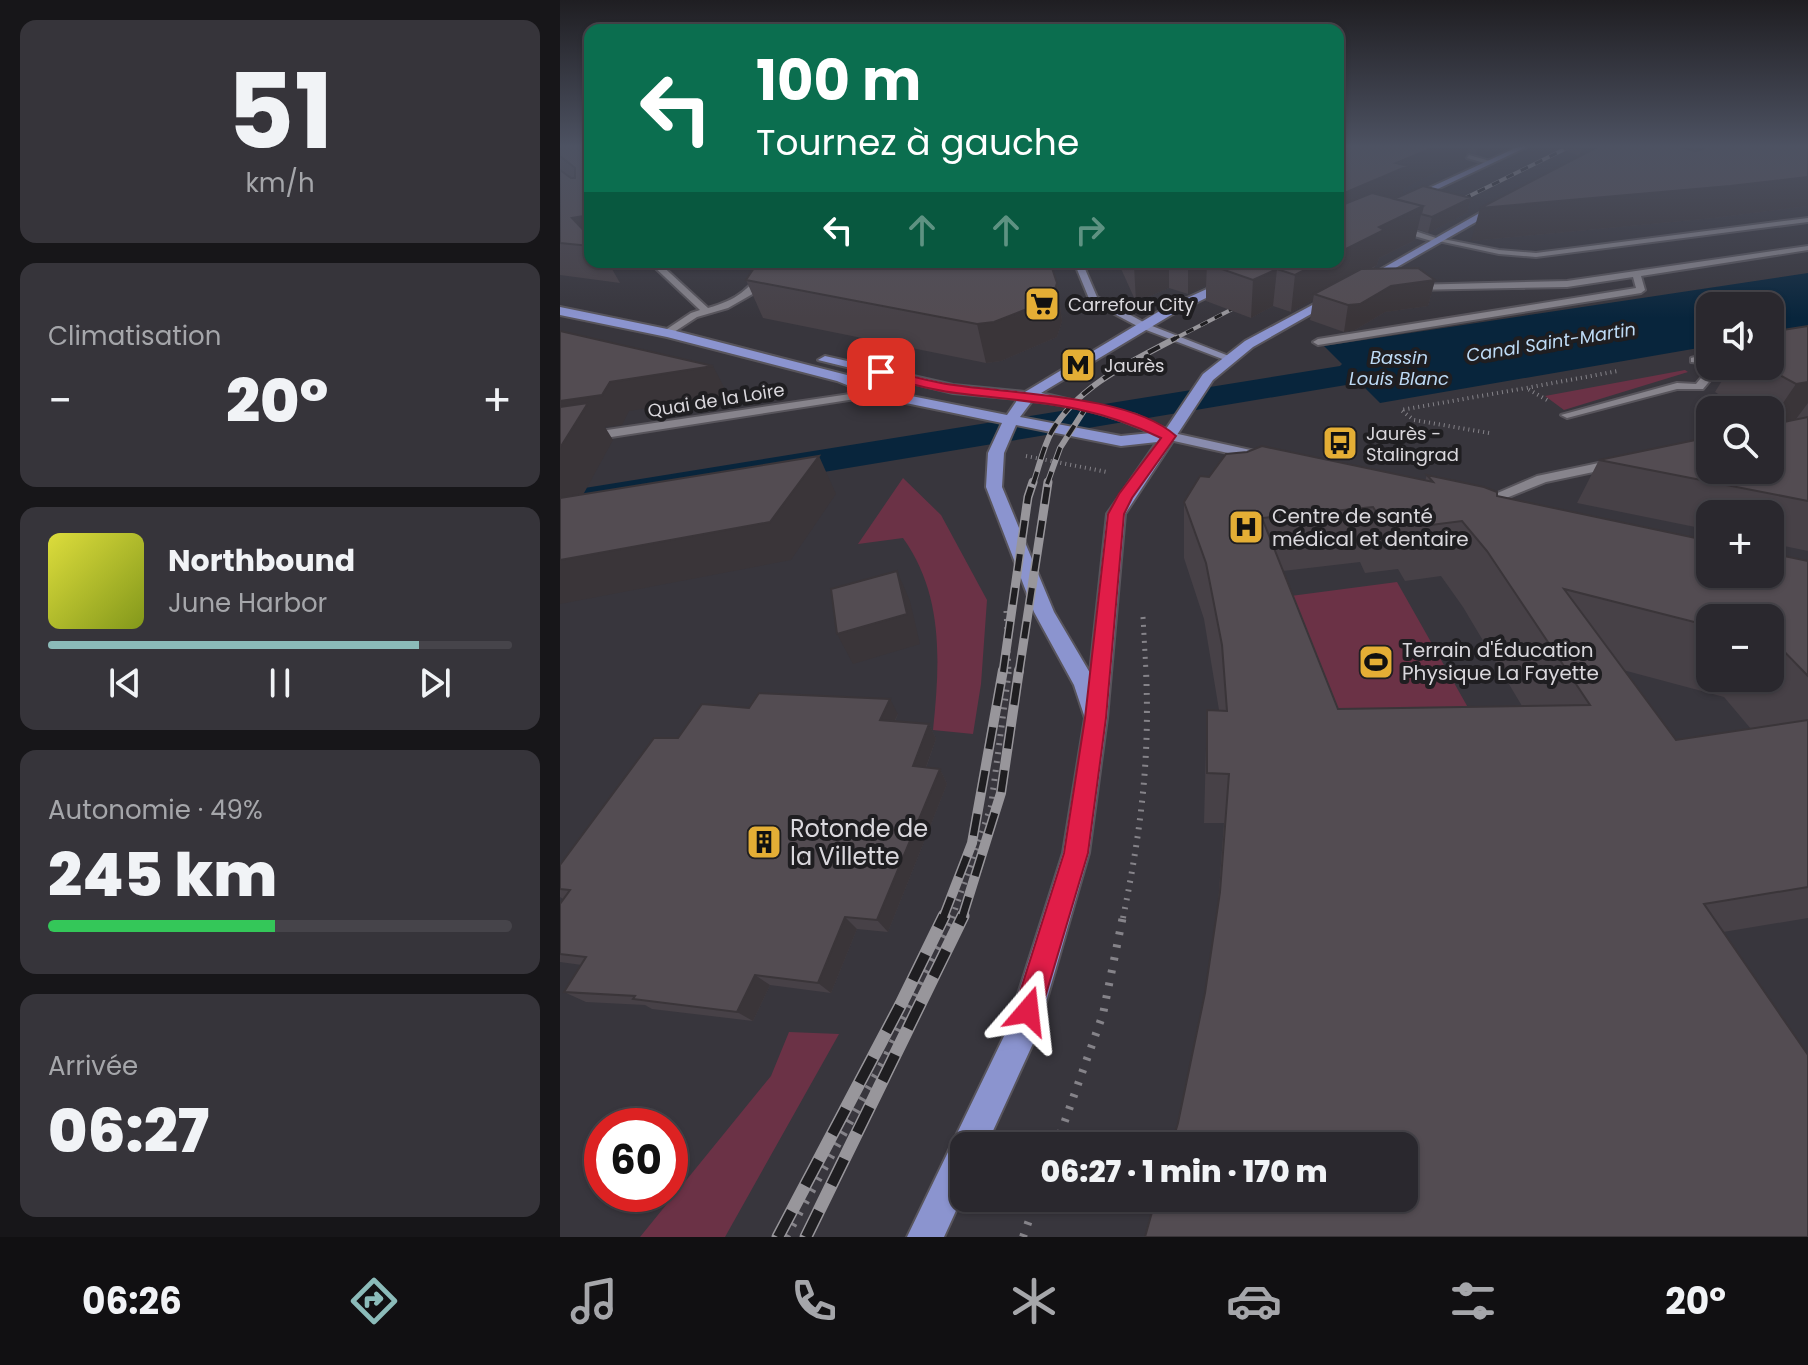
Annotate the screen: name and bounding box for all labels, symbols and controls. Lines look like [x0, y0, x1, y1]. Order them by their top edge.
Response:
text: 51 [227, 39, 333, 184]
text: 100 m [756, 41, 921, 120]
icon: left [624, 56, 728, 160]
text: Tournez à gauche [756, 117, 1079, 168]
text: km/h [245, 165, 315, 201]
icon: left [816, 208, 860, 252]
icon: ahead [900, 208, 944, 252]
icon: ahead [984, 208, 1028, 252]
icon: right [1068, 208, 1112, 252]
supermarket icon: Carrefour City [1023, 285, 1061, 323]
place label: Carrefour City [1068, 292, 1194, 317]
map controls [1696, 292, 1784, 692]
button: sound [1696, 292, 1784, 380]
water label: Canal Saint-Martin [1464, 316, 1638, 368]
text: Climatisation [48, 318, 221, 354]
pin [847, 338, 915, 406]
water label: Bassin Louis Blanc [1349, 345, 1449, 391]
metro station icon: Jaurès [1059, 346, 1097, 384]
icon: arrive [859, 350, 903, 394]
place label: Jaurès [1104, 353, 1165, 378]
text: 20° [226, 359, 328, 443]
text: − [48, 370, 72, 431]
text: + [482, 370, 512, 431]
street label: Quai de la Loire [646, 377, 786, 423]
button: search [1696, 396, 1784, 484]
place label: Jaurès - Stalingrad [1366, 421, 1459, 467]
bus stop icon: Jaurès - Stalingrad [1321, 424, 1359, 462]
button: + [1696, 500, 1784, 588]
place label: Centre de santé médical et dentaire [1272, 502, 1469, 553]
hospital icon: Centre de santé médical et dentaire [1227, 508, 1265, 546]
text: Northbound [168, 539, 355, 582]
text: June Harbor [168, 585, 327, 621]
button: − [1696, 604, 1784, 692]
place label: Terrain d'Éducation Physique La Fayette [1402, 636, 1599, 687]
sports icon: Terrain d'Éducation Physique La Fayette [1357, 643, 1395, 681]
icon: previous [103, 661, 147, 705]
icon: pause [258, 661, 302, 705]
icon: next [413, 661, 457, 705]
text: Autonomie · 49% [48, 792, 263, 828]
place label: Rotonde de la Villette [790, 812, 928, 873]
building icon: Rotonde de la Villette [745, 823, 783, 861]
text: 245 km [48, 833, 277, 917]
position arrow [986, 969, 1070, 1053]
text: Arrivée [48, 1048, 138, 1084]
text: 06:27 [48, 1089, 209, 1173]
speed limit sign: 60 [584, 1108, 688, 1212]
text: 06:27 · 1 min · 170 m [1041, 1150, 1327, 1193]
icon: directions [346, 1273, 402, 1329]
icon: music [566, 1273, 622, 1329]
icon: phone [786, 1273, 842, 1329]
icon: climate [1006, 1273, 1062, 1329]
icon: car [1226, 1273, 1282, 1329]
icon: filters [1445, 1273, 1501, 1329]
text: 06:26 [82, 1276, 182, 1327]
text: 20° [1665, 1276, 1726, 1327]

